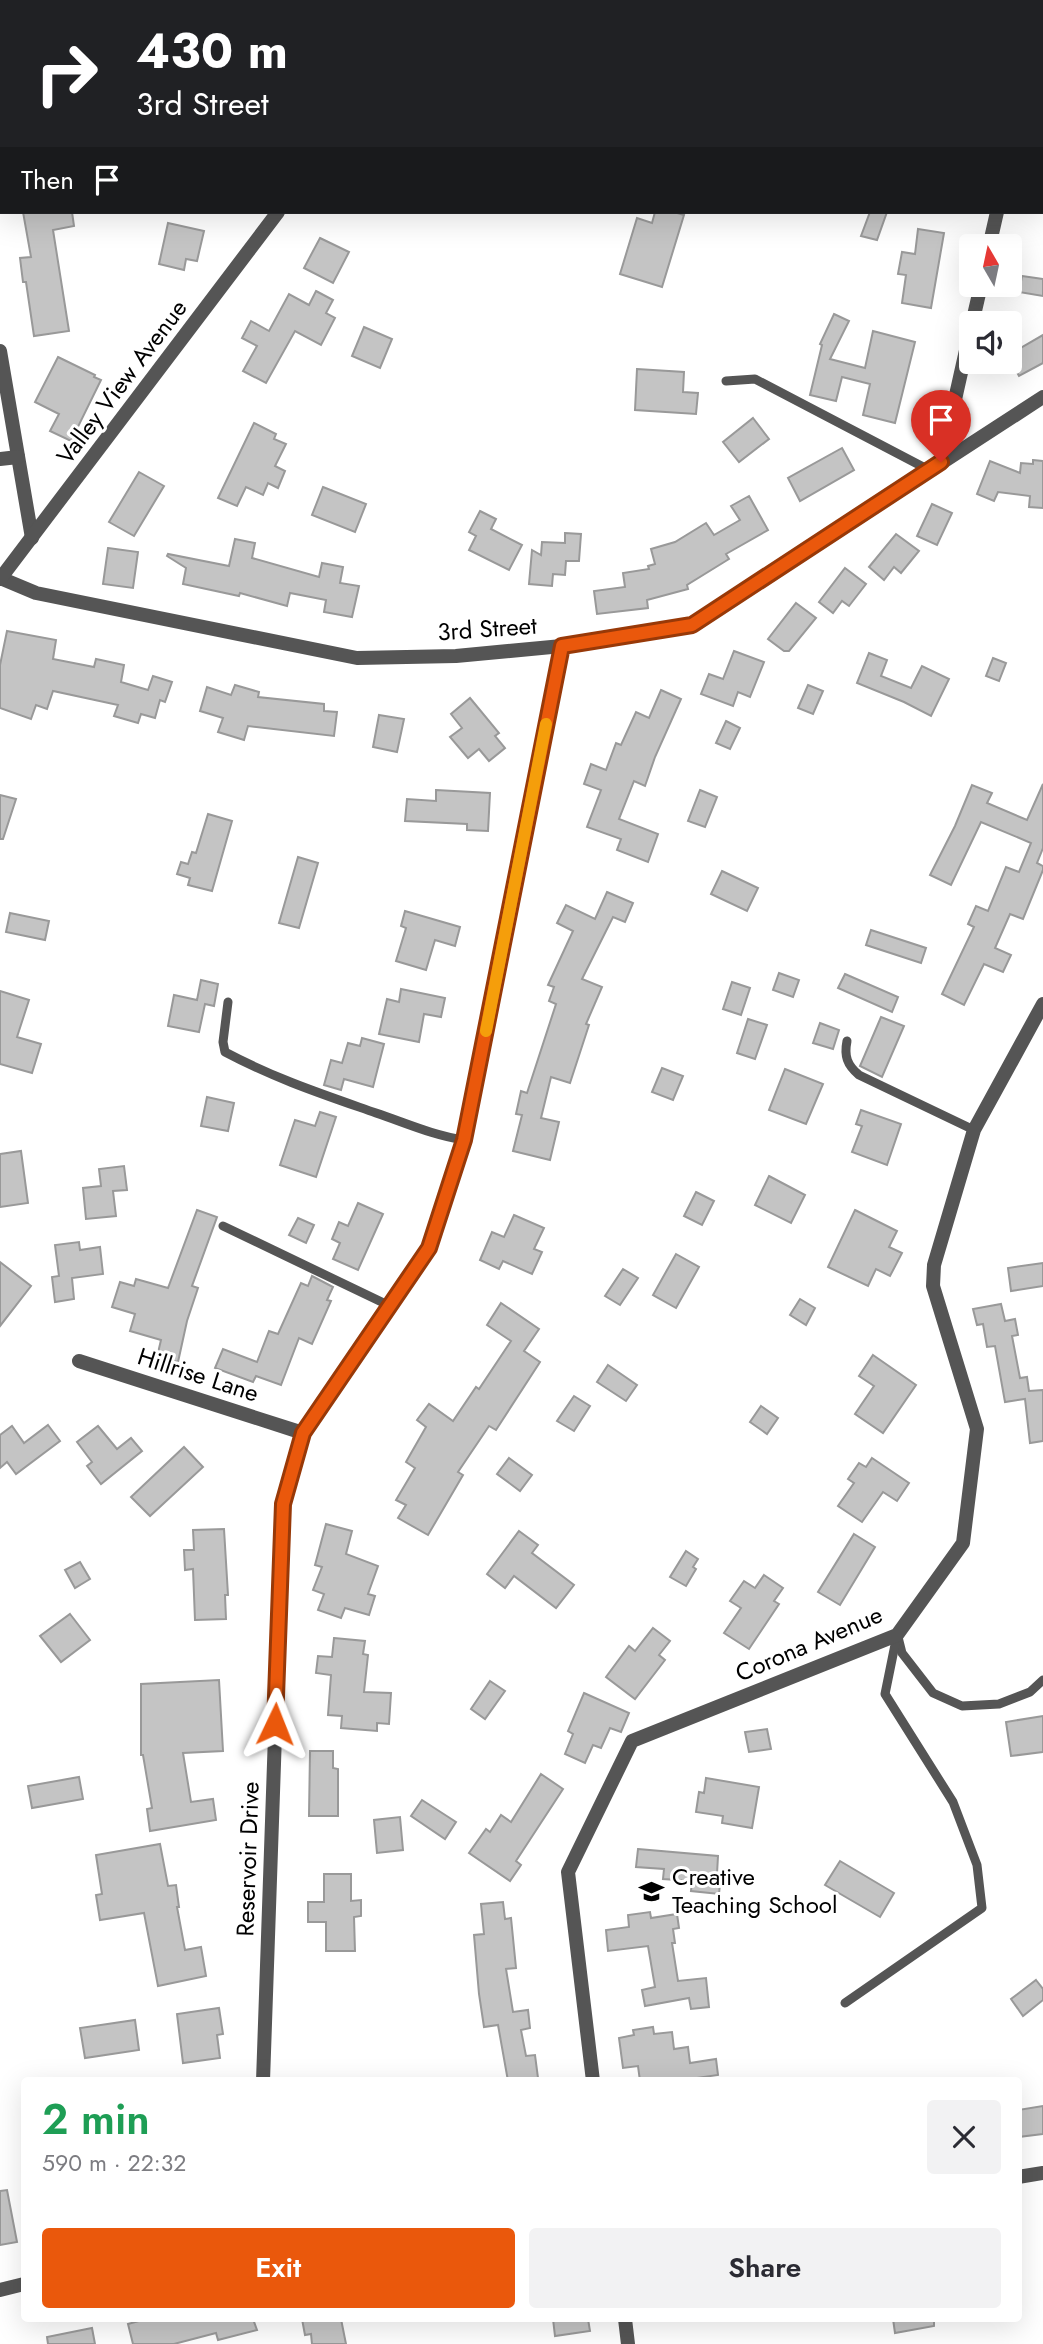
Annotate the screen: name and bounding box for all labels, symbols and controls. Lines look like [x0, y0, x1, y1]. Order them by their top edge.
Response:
text: 430 m [136, 16, 288, 86]
icon: right [21, 28, 112, 119]
text: 3rd Street [136, 81, 269, 127]
text: Then [21, 161, 74, 199]
icon: arrive [88, 161, 126, 199]
north arrow [959, 234, 1022, 298]
map controls [959, 234, 1022, 374]
street label: Valley View Avenue [48, 292, 195, 471]
button: sound [959, 311, 1022, 374]
pin [911, 390, 971, 462]
icon: arrive [922, 401, 960, 439]
street label: 3rd Street [436, 608, 538, 649]
street label: Hillrise Lane [133, 1338, 263, 1411]
street label: Corona Avenue [730, 1597, 888, 1690]
position arrow [238, 1687, 312, 1761]
street label: Reservoir Drive [227, 1781, 268, 1937]
place label: Creative Teaching School [672, 1859, 837, 1922]
school or university icon: Creative Teaching School [638, 1877, 666, 1905]
text: 2 min [42, 2089, 150, 2150]
button: close [927, 2100, 1001, 2174]
text: 590 m · 22:32 [42, 2146, 186, 2180]
button: Exit [42, 2228, 515, 2308]
button: Share [529, 2228, 1001, 2308]

